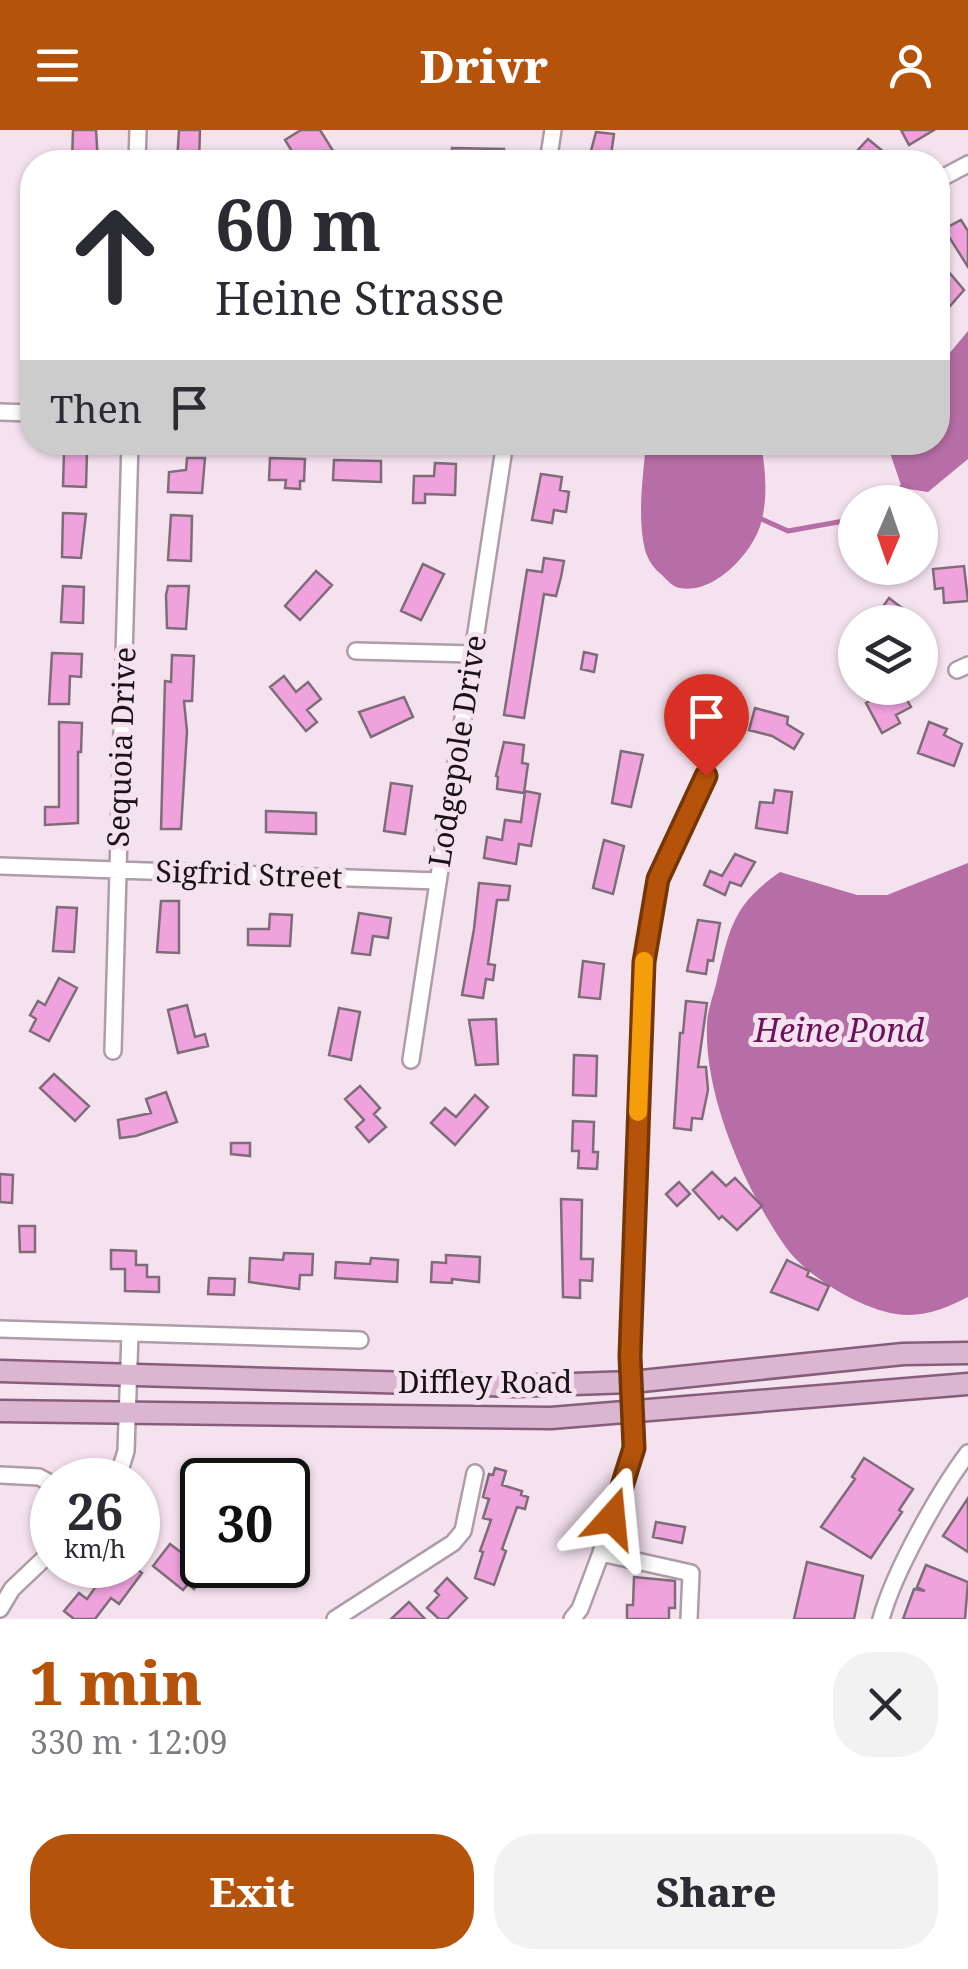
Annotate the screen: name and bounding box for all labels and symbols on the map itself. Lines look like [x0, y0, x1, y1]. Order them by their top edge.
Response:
north arrow [838, 485, 938, 585]
street label: Lodgepole Drive [418, 632, 495, 870]
street label: Sequoia Drive [97, 646, 144, 848]
pin [664, 674, 749, 777]
street label: Sigfrid Street [155, 850, 343, 897]
water label: Heine Pond [753, 1008, 924, 1051]
street label: Diffley Road [398, 1361, 572, 1402]
speed limit sign: 30 [180, 1458, 310, 1588]
position arrow [560, 1466, 664, 1570]

